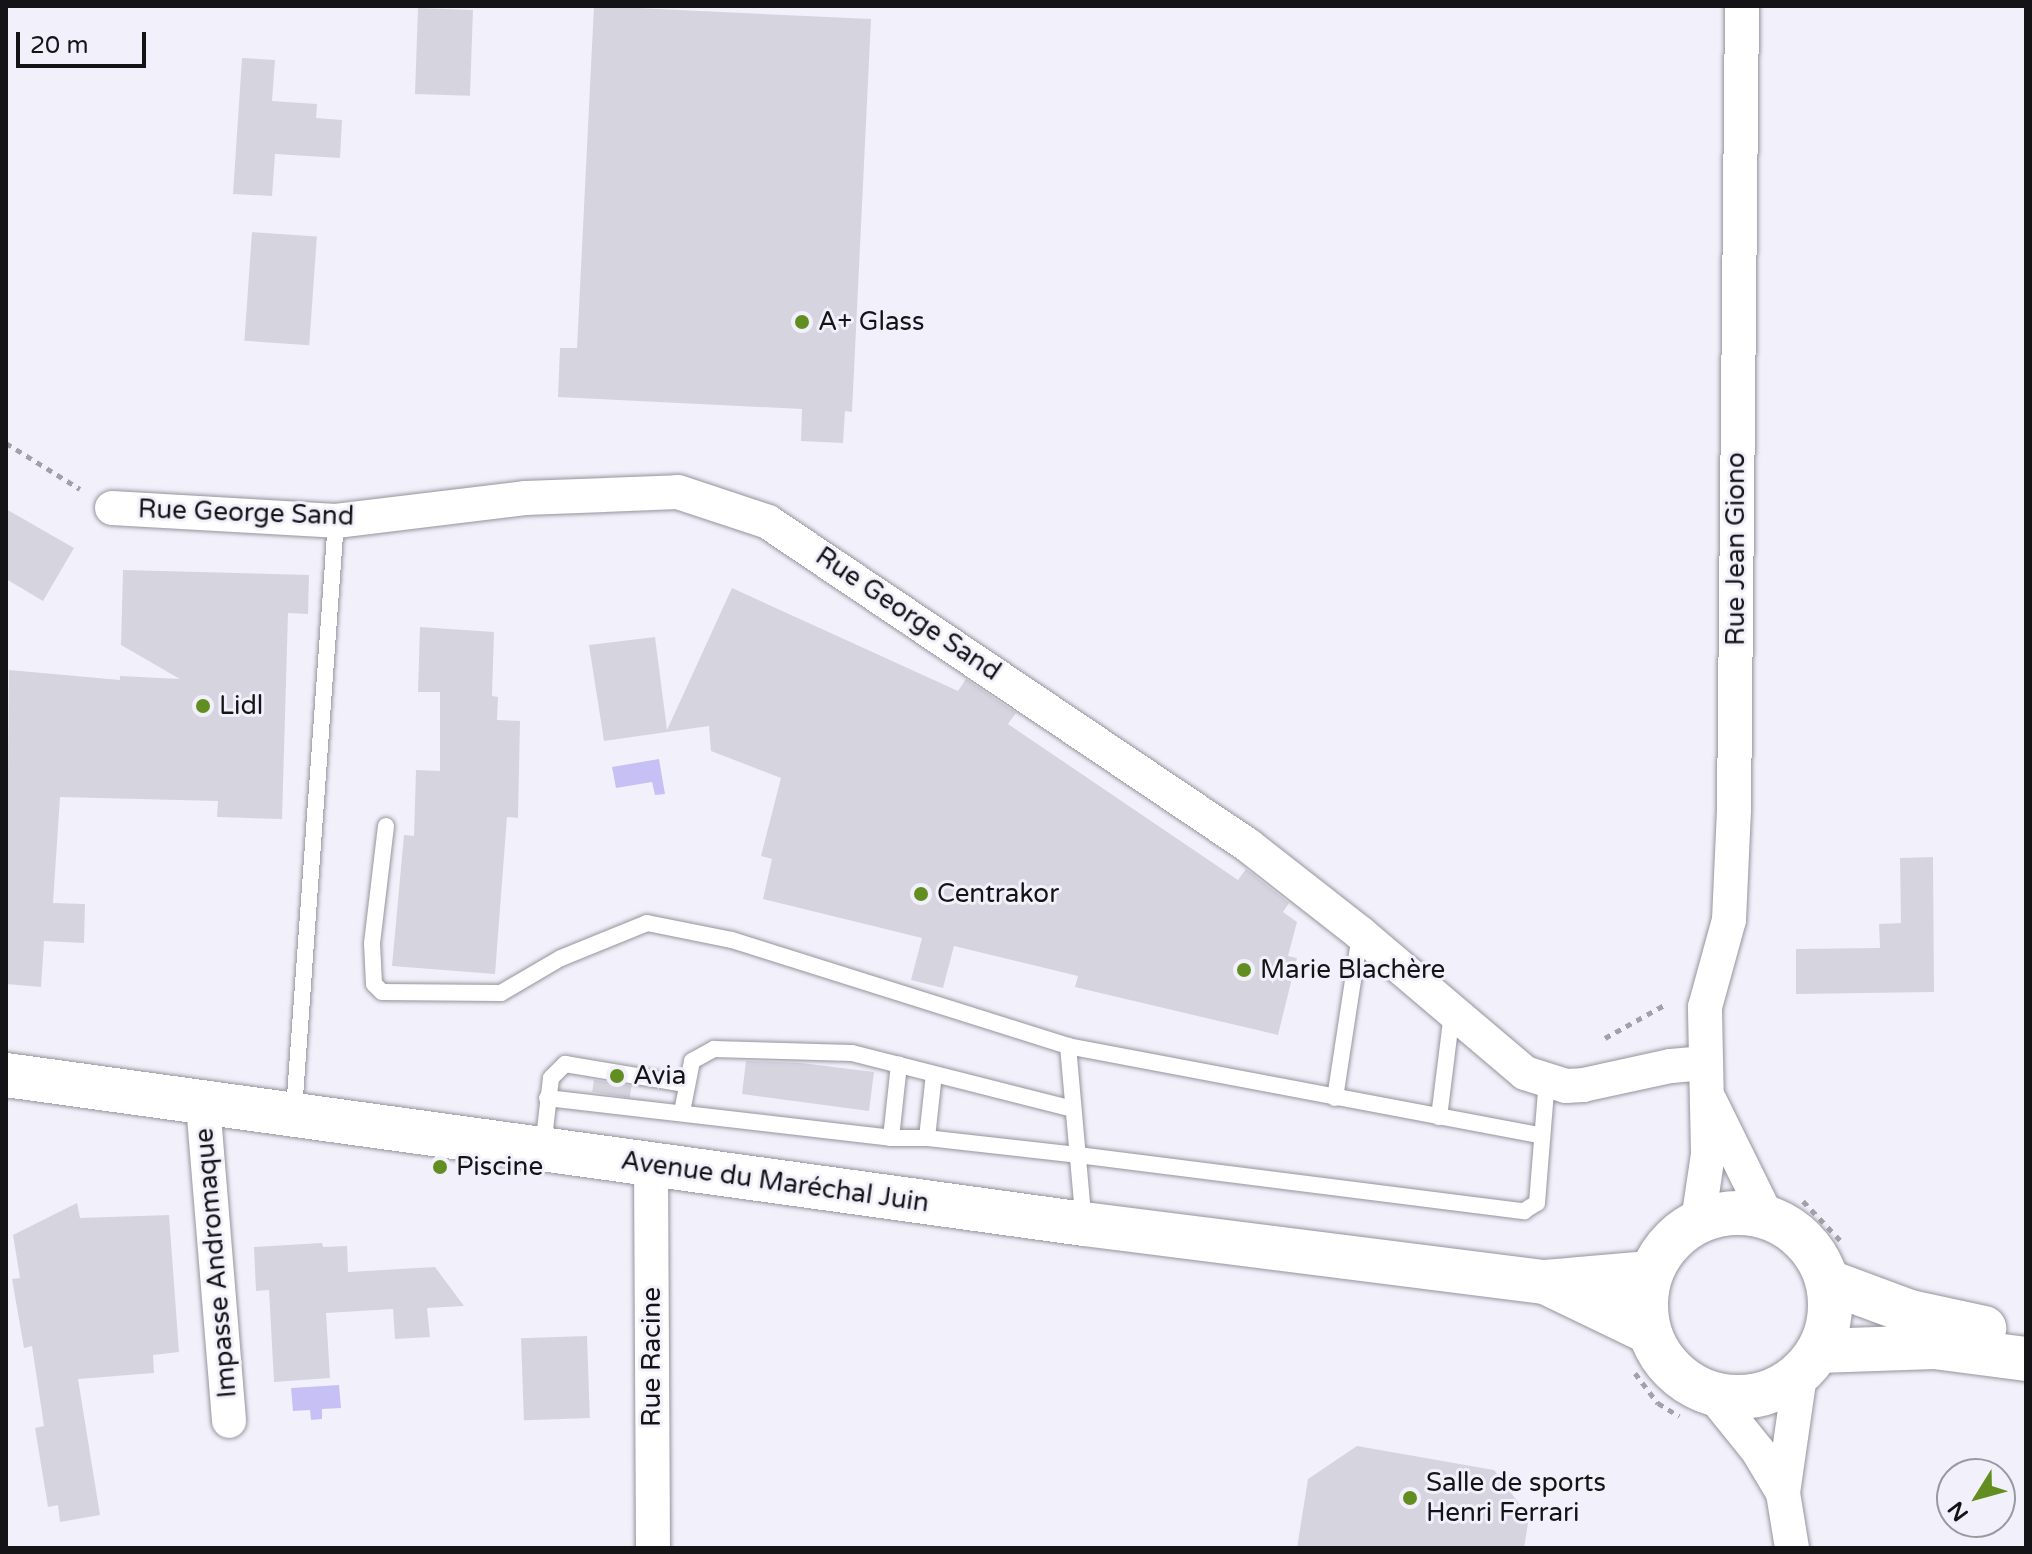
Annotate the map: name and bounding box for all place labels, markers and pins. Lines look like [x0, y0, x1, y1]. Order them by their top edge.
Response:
place label: A+ Glass [818, 306, 924, 338]
marker: A+ Glass [793, 313, 811, 331]
place label: Lidl [219, 690, 263, 722]
marker: Lidl [194, 697, 212, 715]
place label: Centrakor [937, 878, 1059, 910]
marker: Centrakor [912, 885, 930, 903]
place label: Marie Blachère [1260, 954, 1445, 986]
marker: Marie Blachère [1235, 961, 1253, 979]
place label: Avia [633, 1060, 686, 1092]
marker: Avia [608, 1067, 626, 1085]
place label: Piscine [456, 1151, 543, 1183]
marker: Piscine [431, 1158, 449, 1176]
place label: Salle de sports Henri Ferrari [1426, 1467, 1606, 1528]
marker: Salle de sports Henri Ferrari [1401, 1489, 1419, 1507]

